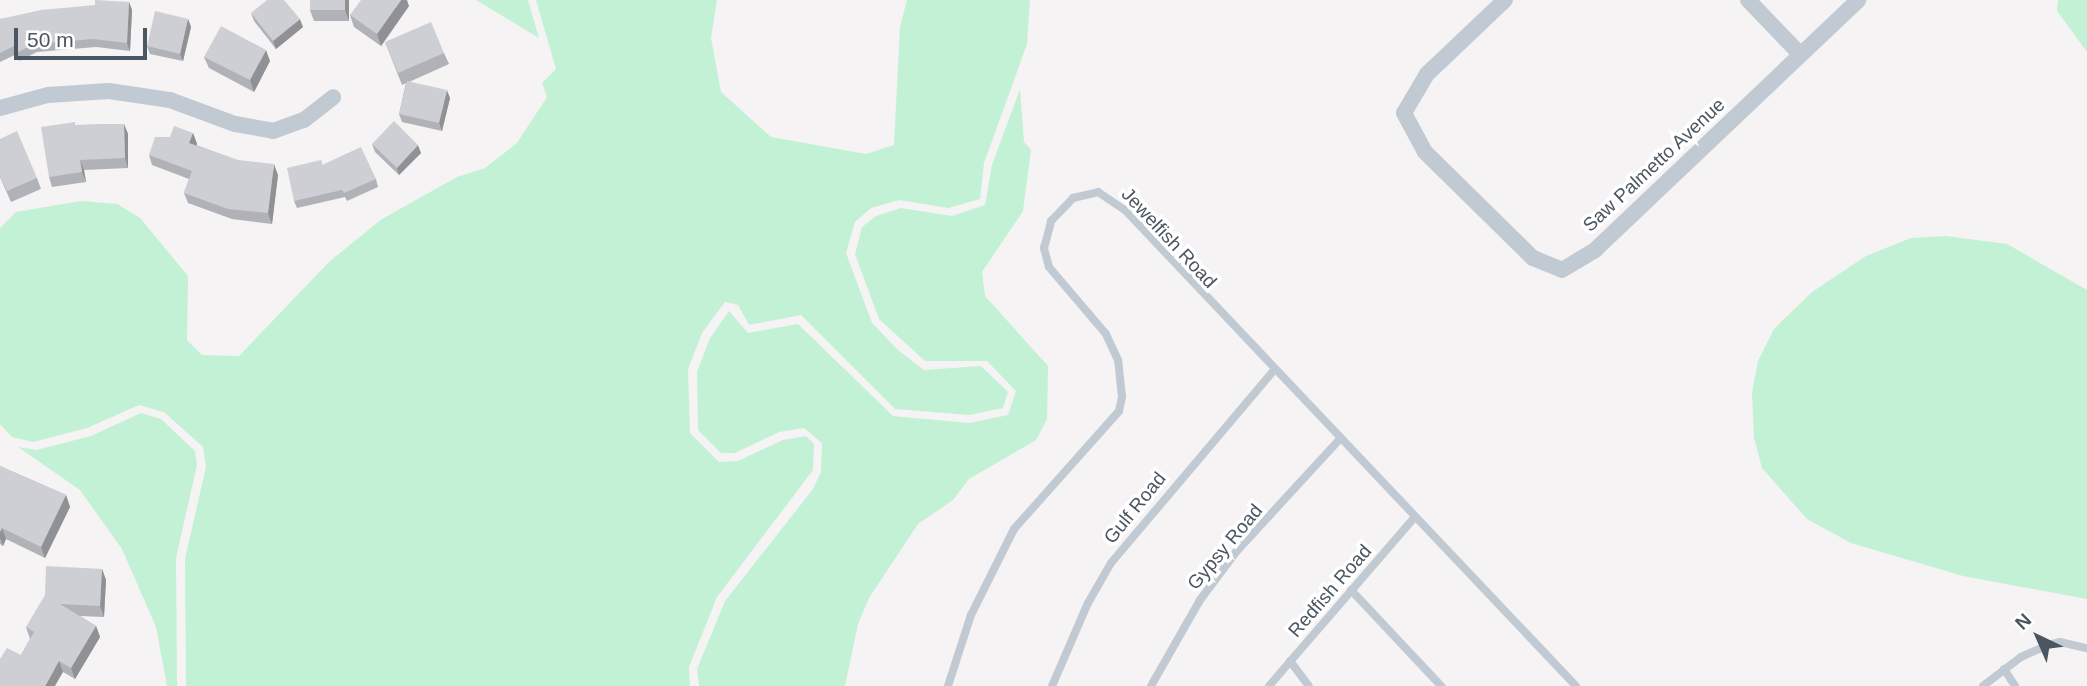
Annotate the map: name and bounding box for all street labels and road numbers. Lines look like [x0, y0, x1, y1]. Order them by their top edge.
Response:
street label: Saw Palmetto Avenue [1578, 93, 1730, 237]
street label: Jewelfish Road [1117, 183, 1221, 293]
street label: Gulf Road [1099, 468, 1171, 548]
street label: Gypsy Road [1183, 500, 1267, 594]
street label: Redfish Road [1284, 540, 1376, 642]

